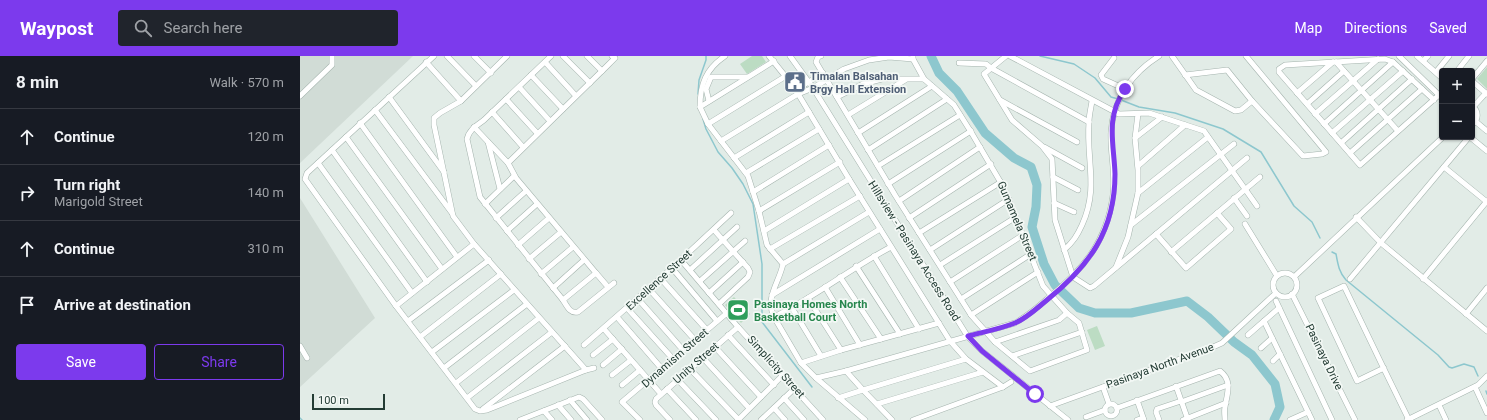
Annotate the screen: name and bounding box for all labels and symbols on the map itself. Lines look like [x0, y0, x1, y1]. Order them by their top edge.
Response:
public building icon: Timalan Balsahan Brgy Hall Extension [782, 69, 808, 95]
place label: Timalan Balsahan Brgy Hall Extension [810, 70, 906, 96]
route end [1116, 80, 1134, 98]
street label: Hillsview - Pasinaya Access Road [865, 178, 963, 324]
street label: Gumamela Street [994, 179, 1040, 263]
street label: Excellence Street [624, 247, 695, 313]
sports icon: Pasinaya Homes North Basketball Court [725, 297, 751, 323]
place label: Pasinaya Homes North Basketball Court [754, 298, 868, 324]
street label: Pasinaya Drive [1302, 322, 1346, 392]
street label: Dynamism Street [639, 325, 711, 390]
street label: Simplicity Street [745, 333, 808, 401]
street label: Unity Street [670, 339, 722, 386]
street label: Pasinaya North Avenue [1104, 340, 1216, 392]
route start [1026, 385, 1044, 403]
scale bar [312, 392, 385, 411]

